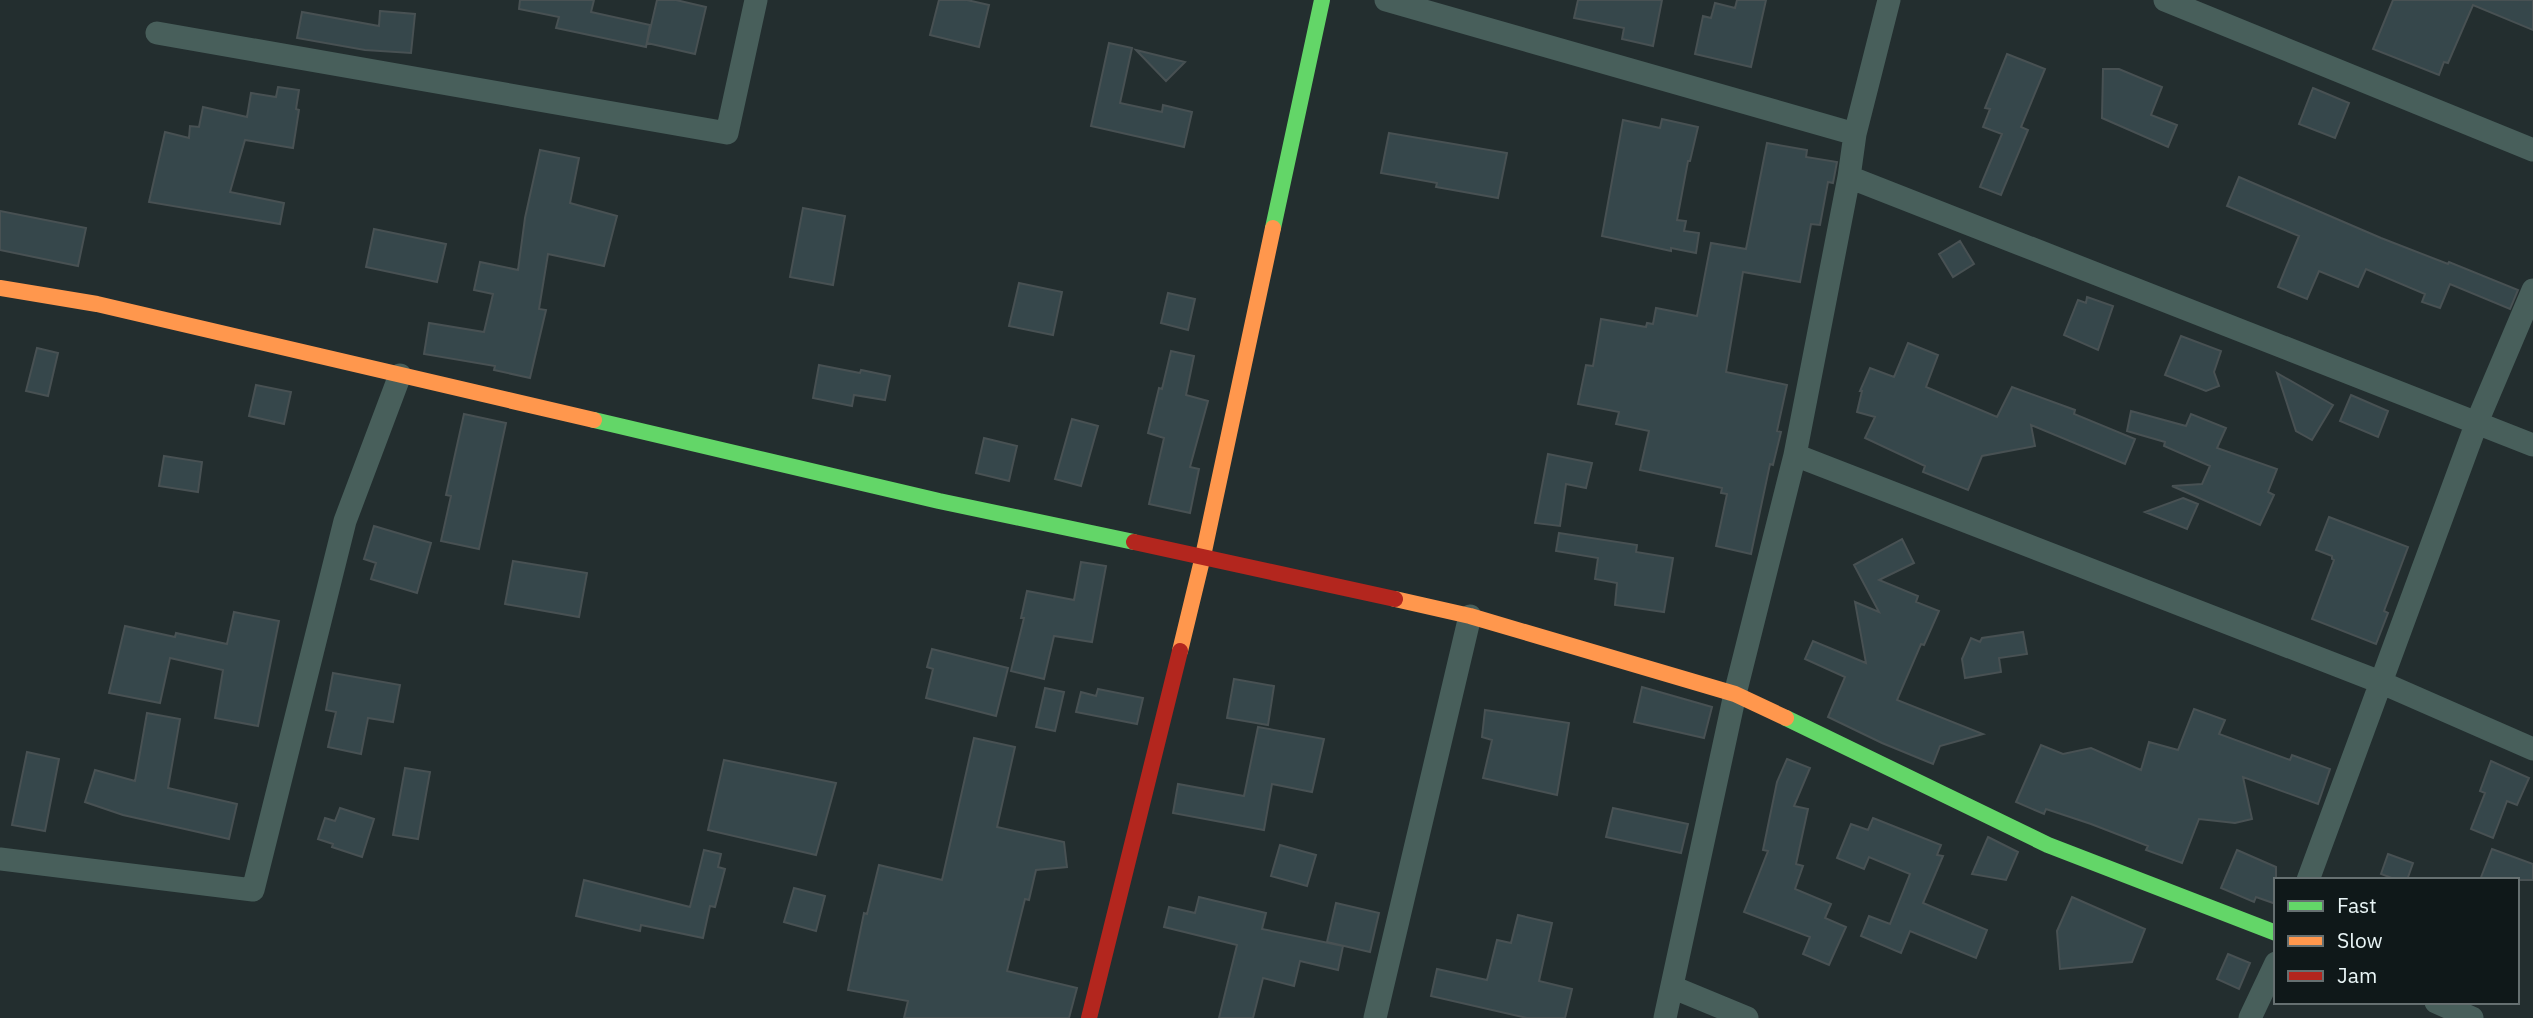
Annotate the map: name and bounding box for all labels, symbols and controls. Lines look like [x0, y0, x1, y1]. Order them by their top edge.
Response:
legend [2274, 878, 2519, 1004]
text: Fast [2337, 891, 2377, 919]
text: Slow [2337, 926, 2383, 954]
text: Jam [2337, 961, 2377, 989]

